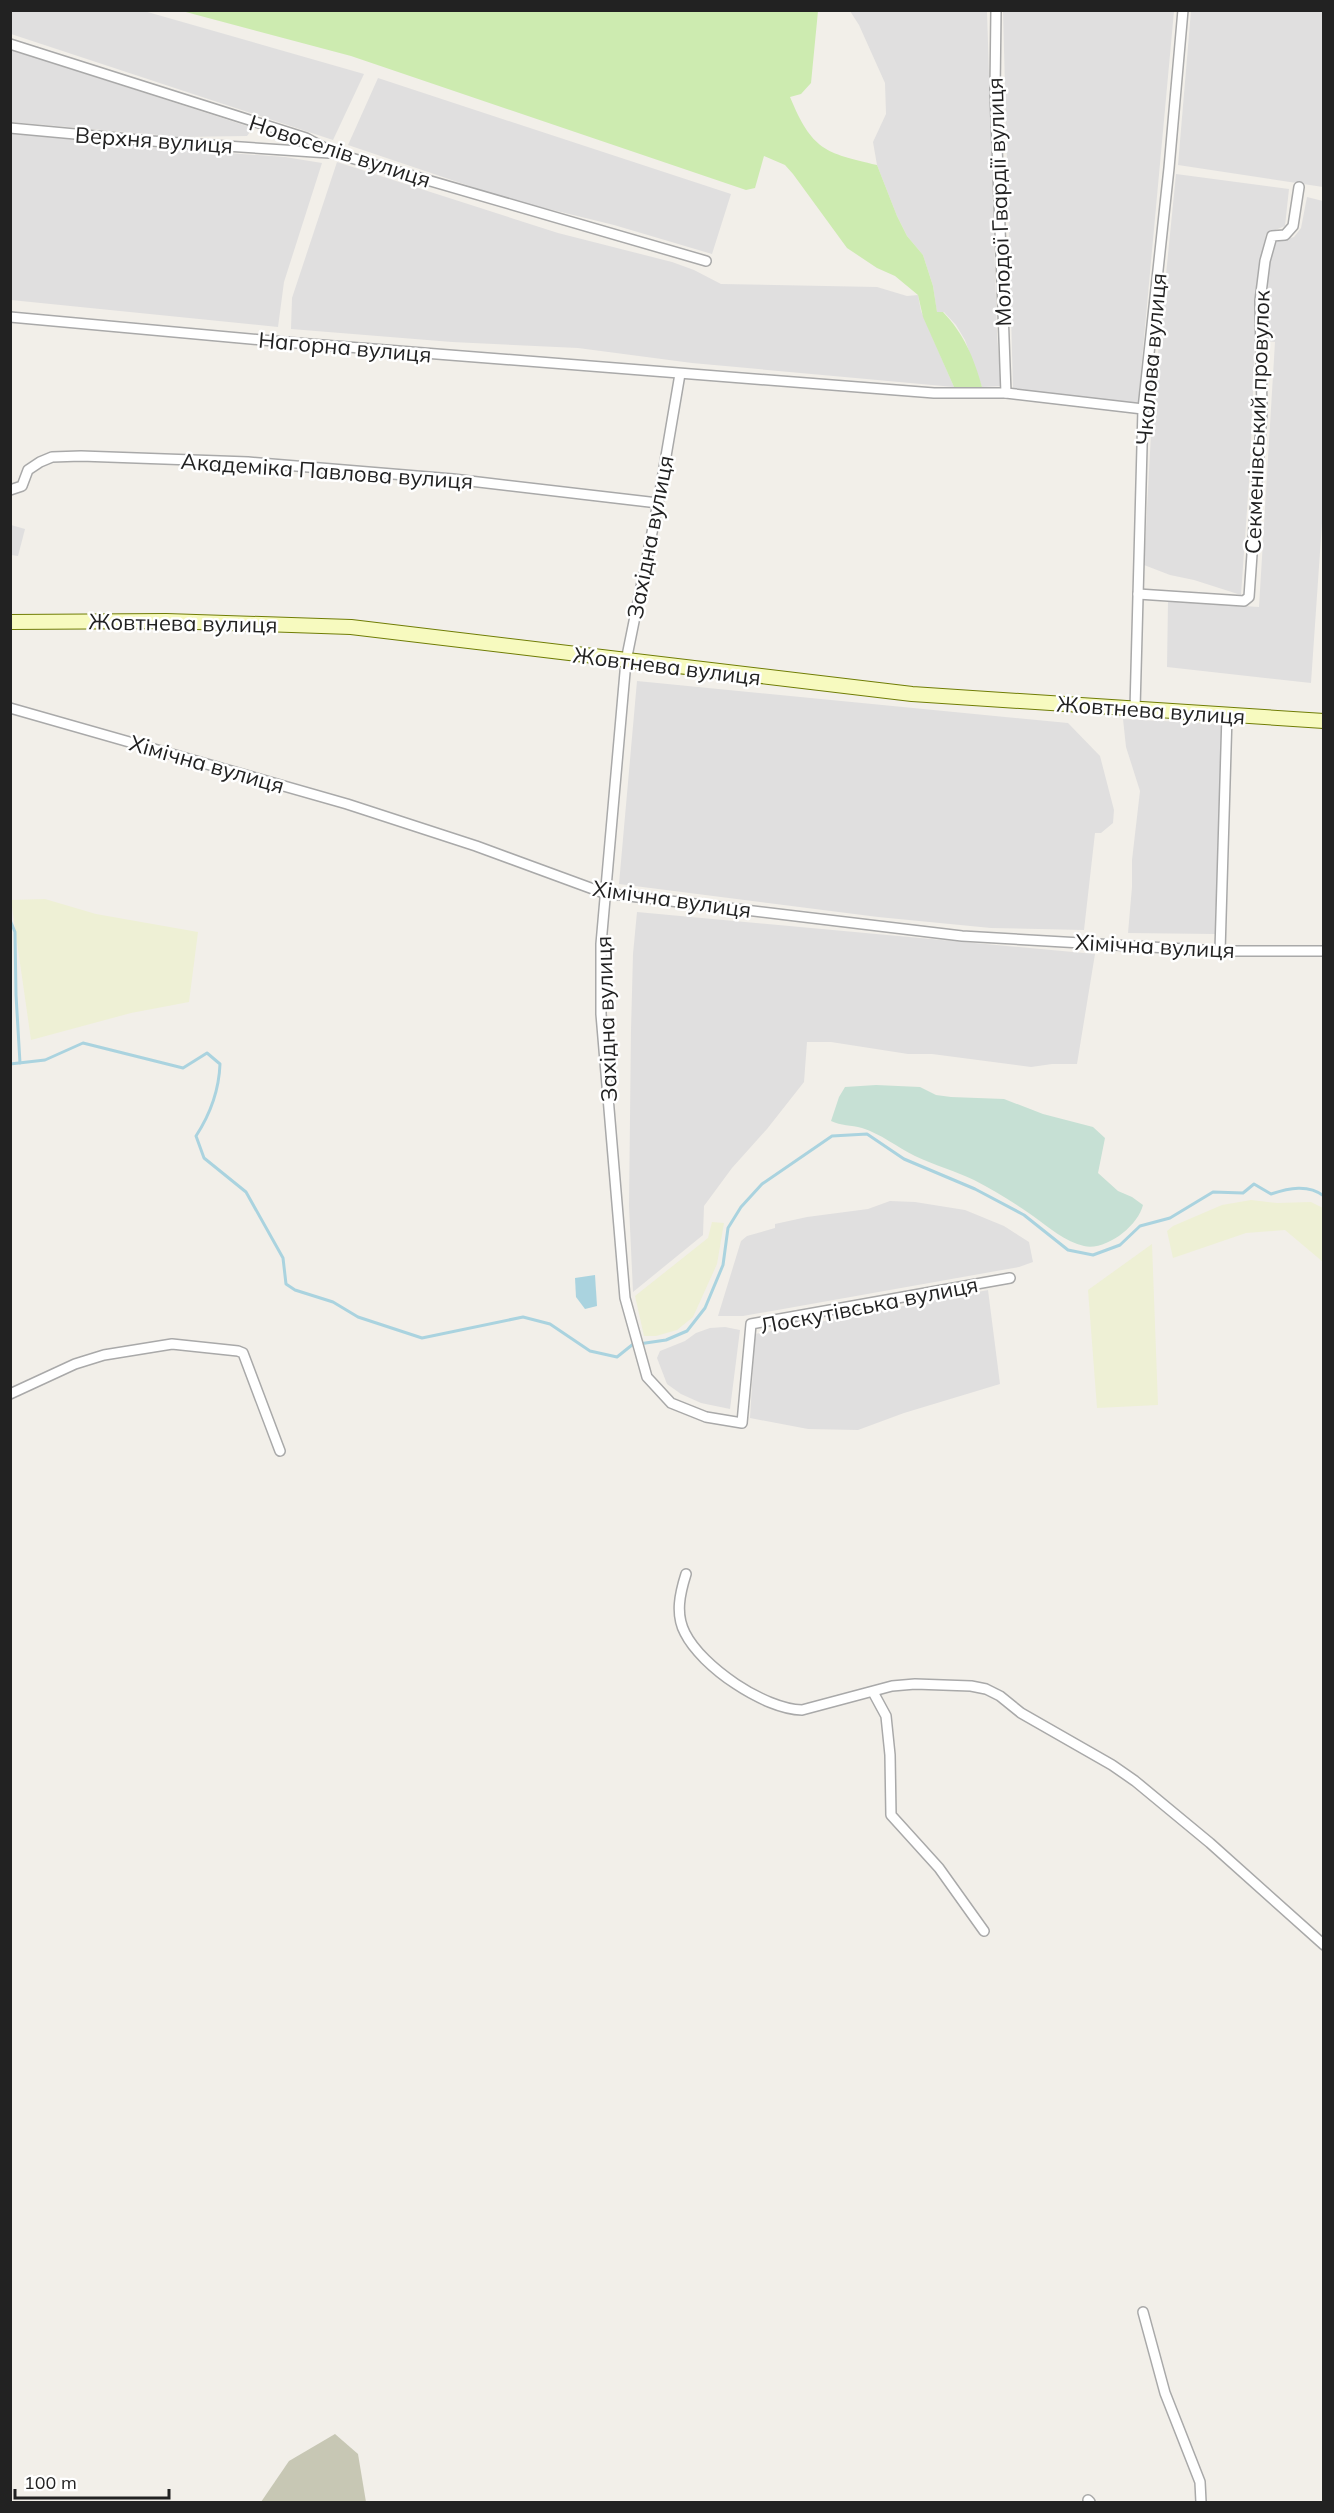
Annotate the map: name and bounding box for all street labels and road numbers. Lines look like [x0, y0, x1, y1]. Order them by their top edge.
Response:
street label: Молодої Гвардії вулиця [981, 77, 1017, 327]
street label: Новоселів вулиця [246, 108, 434, 194]
street label: Верхня вулиця [74, 121, 234, 159]
street label: Чкалова вулиця [1130, 272, 1172, 446]
street label: Секменівський провулок [1238, 289, 1276, 554]
street label: Нагорна вулиця [257, 325, 433, 369]
street label: Академіка Павлова вулиця [180, 447, 474, 495]
street label: Західна вулиця [620, 453, 680, 621]
street label: Жовтнева вулиця [88, 607, 278, 639]
street label: Жовтнева вулиця [572, 641, 762, 691]
street label: Жовтнева вулиця [1056, 689, 1246, 731]
street label: Хімічна вулиця [126, 729, 288, 799]
street label: Хімічна вулиця [591, 874, 753, 924]
street label: Хімічна вулиця [1074, 928, 1236, 964]
street label: Західна вулиця [589, 936, 623, 1102]
street label: Лоскутівська вулиця [758, 1270, 980, 1340]

